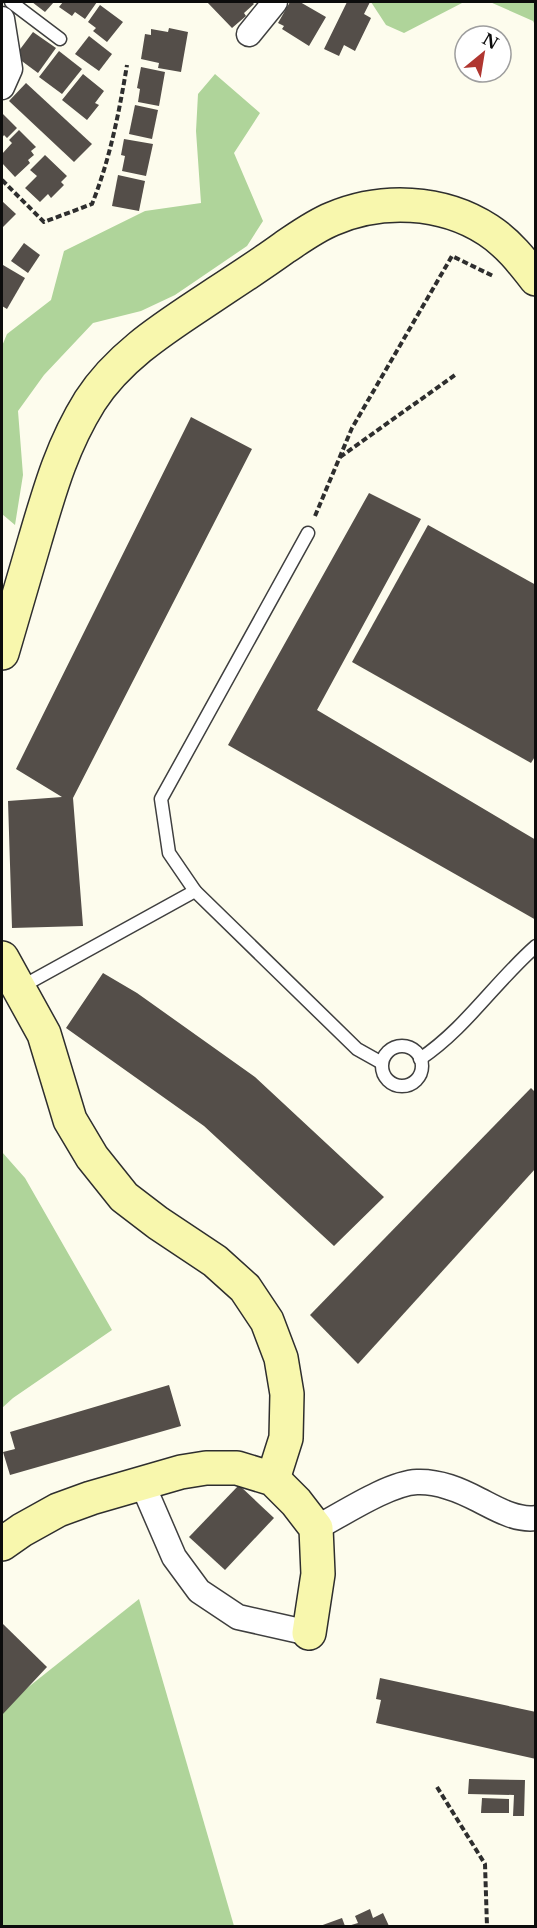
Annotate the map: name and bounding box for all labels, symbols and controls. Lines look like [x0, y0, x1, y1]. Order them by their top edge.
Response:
north arrow [453, 24, 513, 84]
text: N [479, 29, 502, 53]

